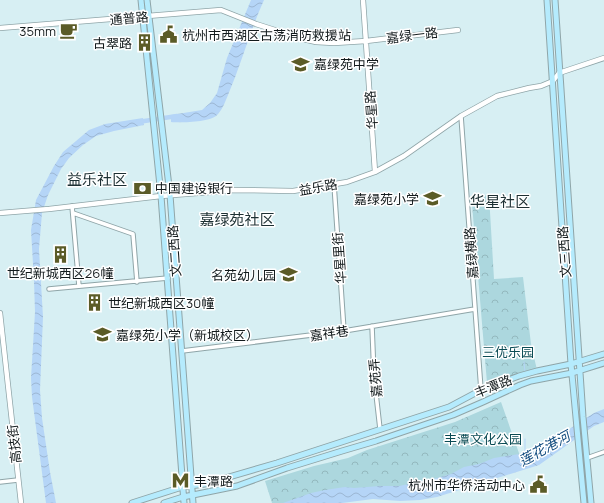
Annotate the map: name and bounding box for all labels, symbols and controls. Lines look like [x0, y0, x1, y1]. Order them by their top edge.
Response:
street label: 通普路 [109, 7, 149, 29]
cafe icon: 35mm [59, 21, 79, 41]
place label: 35mm [19, 22, 56, 40]
street label: 嘉绿一路 [385, 23, 439, 47]
public building icon: 杭州市西湖区古荡消防救援站 [159, 25, 179, 45]
place label: 杭州市西湖区古荡消防救援站 [182, 26, 351, 44]
building icon: 古翠路 [135, 33, 155, 53]
place label: 古翠路 [93, 34, 132, 52]
school or university icon: 嘉绿苑中学 [291, 54, 311, 74]
place label: 嘉绿苑中学 [314, 55, 379, 73]
street label: 华星路 [361, 90, 381, 130]
district label: 益乐社区 [67, 169, 127, 190]
street label: 益乐路 [297, 175, 339, 199]
bank icon: 中国建设银行 [132, 178, 152, 198]
place label: 中国建设银行 [155, 179, 233, 197]
school or university icon: 嘉绿苑小学 [422, 189, 442, 209]
place label: 嘉绿苑小学 [354, 190, 419, 208]
district label: 华星社区 [470, 191, 530, 212]
district label: 嘉绿苑社区 [199, 209, 275, 230]
street label: 文二西路 [163, 224, 185, 278]
street label: 文三西路 [553, 225, 575, 279]
street label: 嘉绿横路 [460, 226, 482, 280]
street label: 华星里街 [328, 231, 350, 285]
building icon: 世纪新城西区26幢 [50, 244, 70, 264]
place label: 世纪新城西区26幢 [7, 264, 113, 282]
school or university icon: 名苑幼儿园 [279, 265, 299, 285]
place label: 名苑幼儿园 [211, 266, 276, 284]
building icon: 世纪新城西区30幢 [85, 293, 105, 313]
place label: 世纪新城西区30幢 [108, 294, 214, 312]
street label: 嘉祥巷 [308, 321, 350, 345]
school or university icon: 嘉绿苑小学（新城校区） [93, 325, 113, 345]
place label: 嘉绿苑小学（新城校区） [116, 326, 259, 344]
park label: 三优乐园 [482, 343, 534, 361]
street label: 嘉苑弄 [364, 358, 386, 398]
street label: 丰潭路 [472, 370, 514, 402]
street label: 高技街 [3, 424, 25, 464]
water label: 莲花港河 [515, 425, 576, 470]
park label: 丰潭文化公园 [444, 430, 522, 448]
metro station icon: 丰潭路 [171, 471, 191, 491]
place label: 丰潭路 [194, 472, 233, 490]
public building icon: 杭州市华侨活动中心 [528, 475, 548, 495]
place label: 杭州市华侨活动中心 [408, 476, 525, 494]

